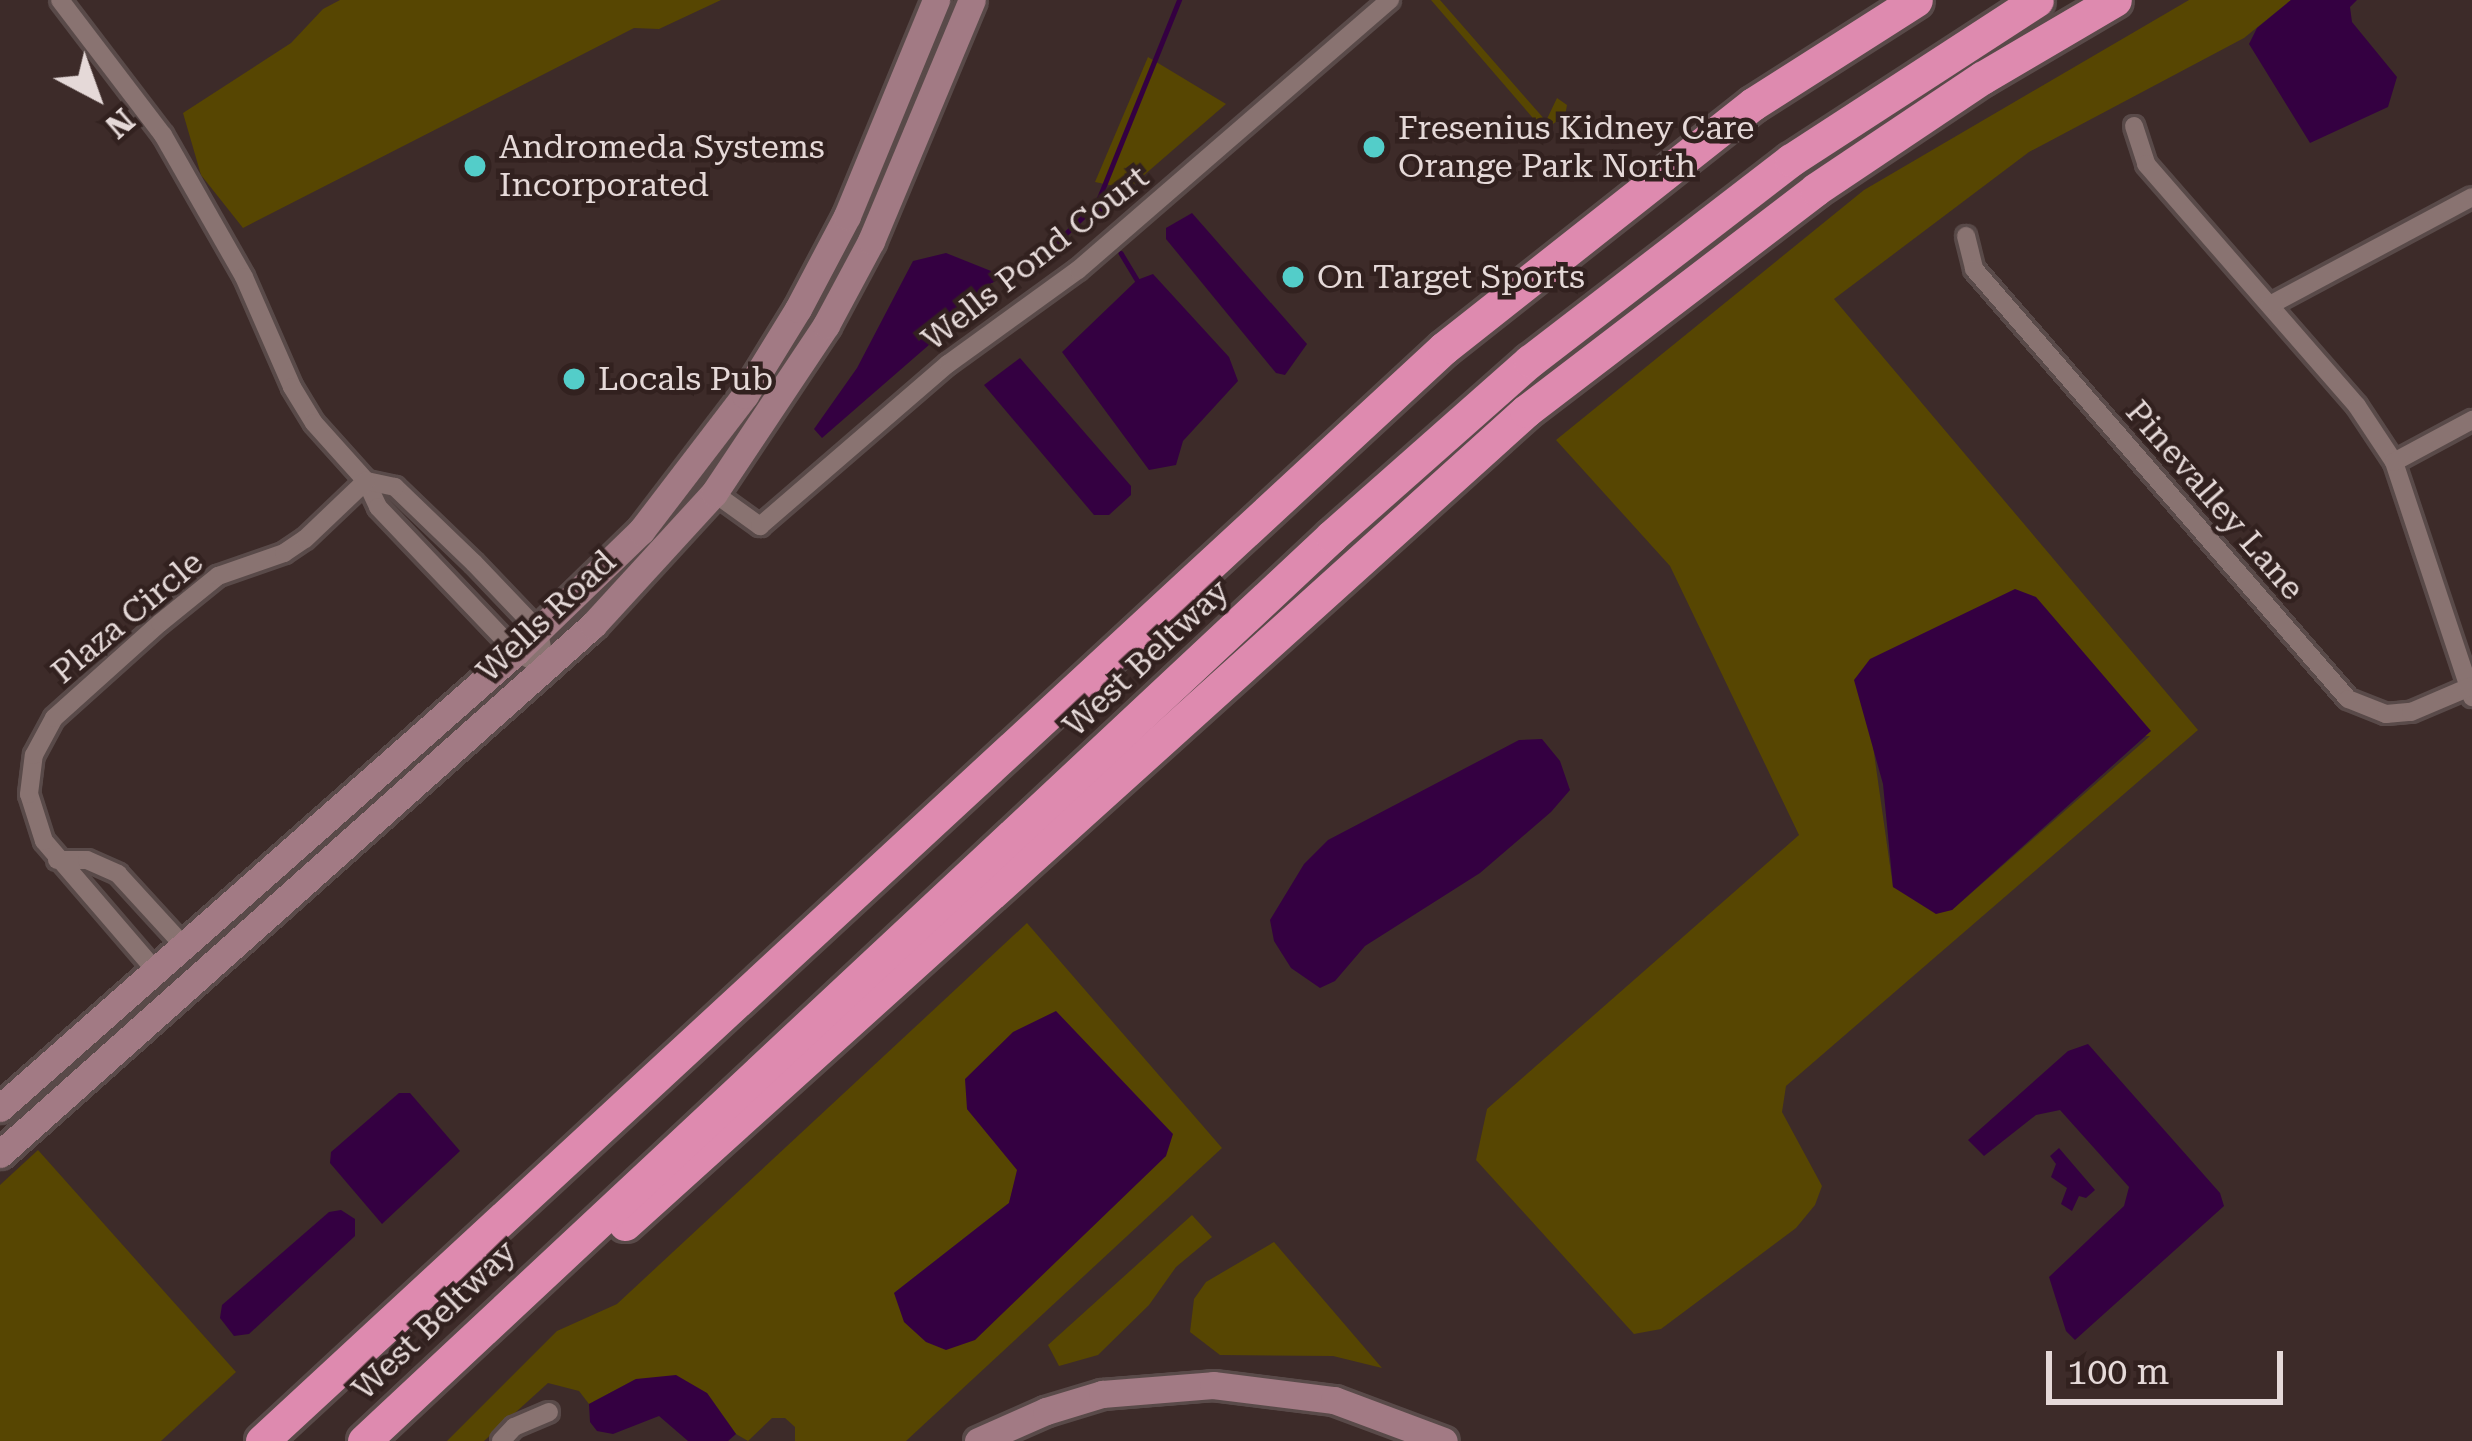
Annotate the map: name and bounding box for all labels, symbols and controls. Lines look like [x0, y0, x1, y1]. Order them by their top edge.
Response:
north arrow [36, 36, 156, 156]
text: N [98, 100, 142, 147]
place label: Fresenius Kidney Care Orange Park North [1398, 108, 1754, 186]
place label: Andromeda Systems Incorporated [499, 127, 825, 205]
marker: Fresenius Kidney Care Orange Park North [1361, 134, 1387, 160]
marker: Andromeda Systems Incorporated [462, 153, 488, 179]
street label: Wells Pond Court [914, 157, 1156, 359]
place label: On Target Sports [1317, 257, 1585, 297]
marker: On Target Sports [1280, 264, 1306, 290]
place label: Locals Pub [598, 359, 773, 399]
marker: Locals Pub [561, 366, 587, 392]
street label: Pinevalley Lane [2118, 392, 2312, 608]
street label: Plaza Circle [43, 542, 211, 692]
street label: Wells Road [468, 542, 624, 690]
street label: West Beltway [1055, 571, 1237, 745]
street label: West Beltway [344, 1232, 524, 1408]
scale bar [2052, 1327, 2289, 1401]
text: 100 m [2067, 1351, 2169, 1393]

